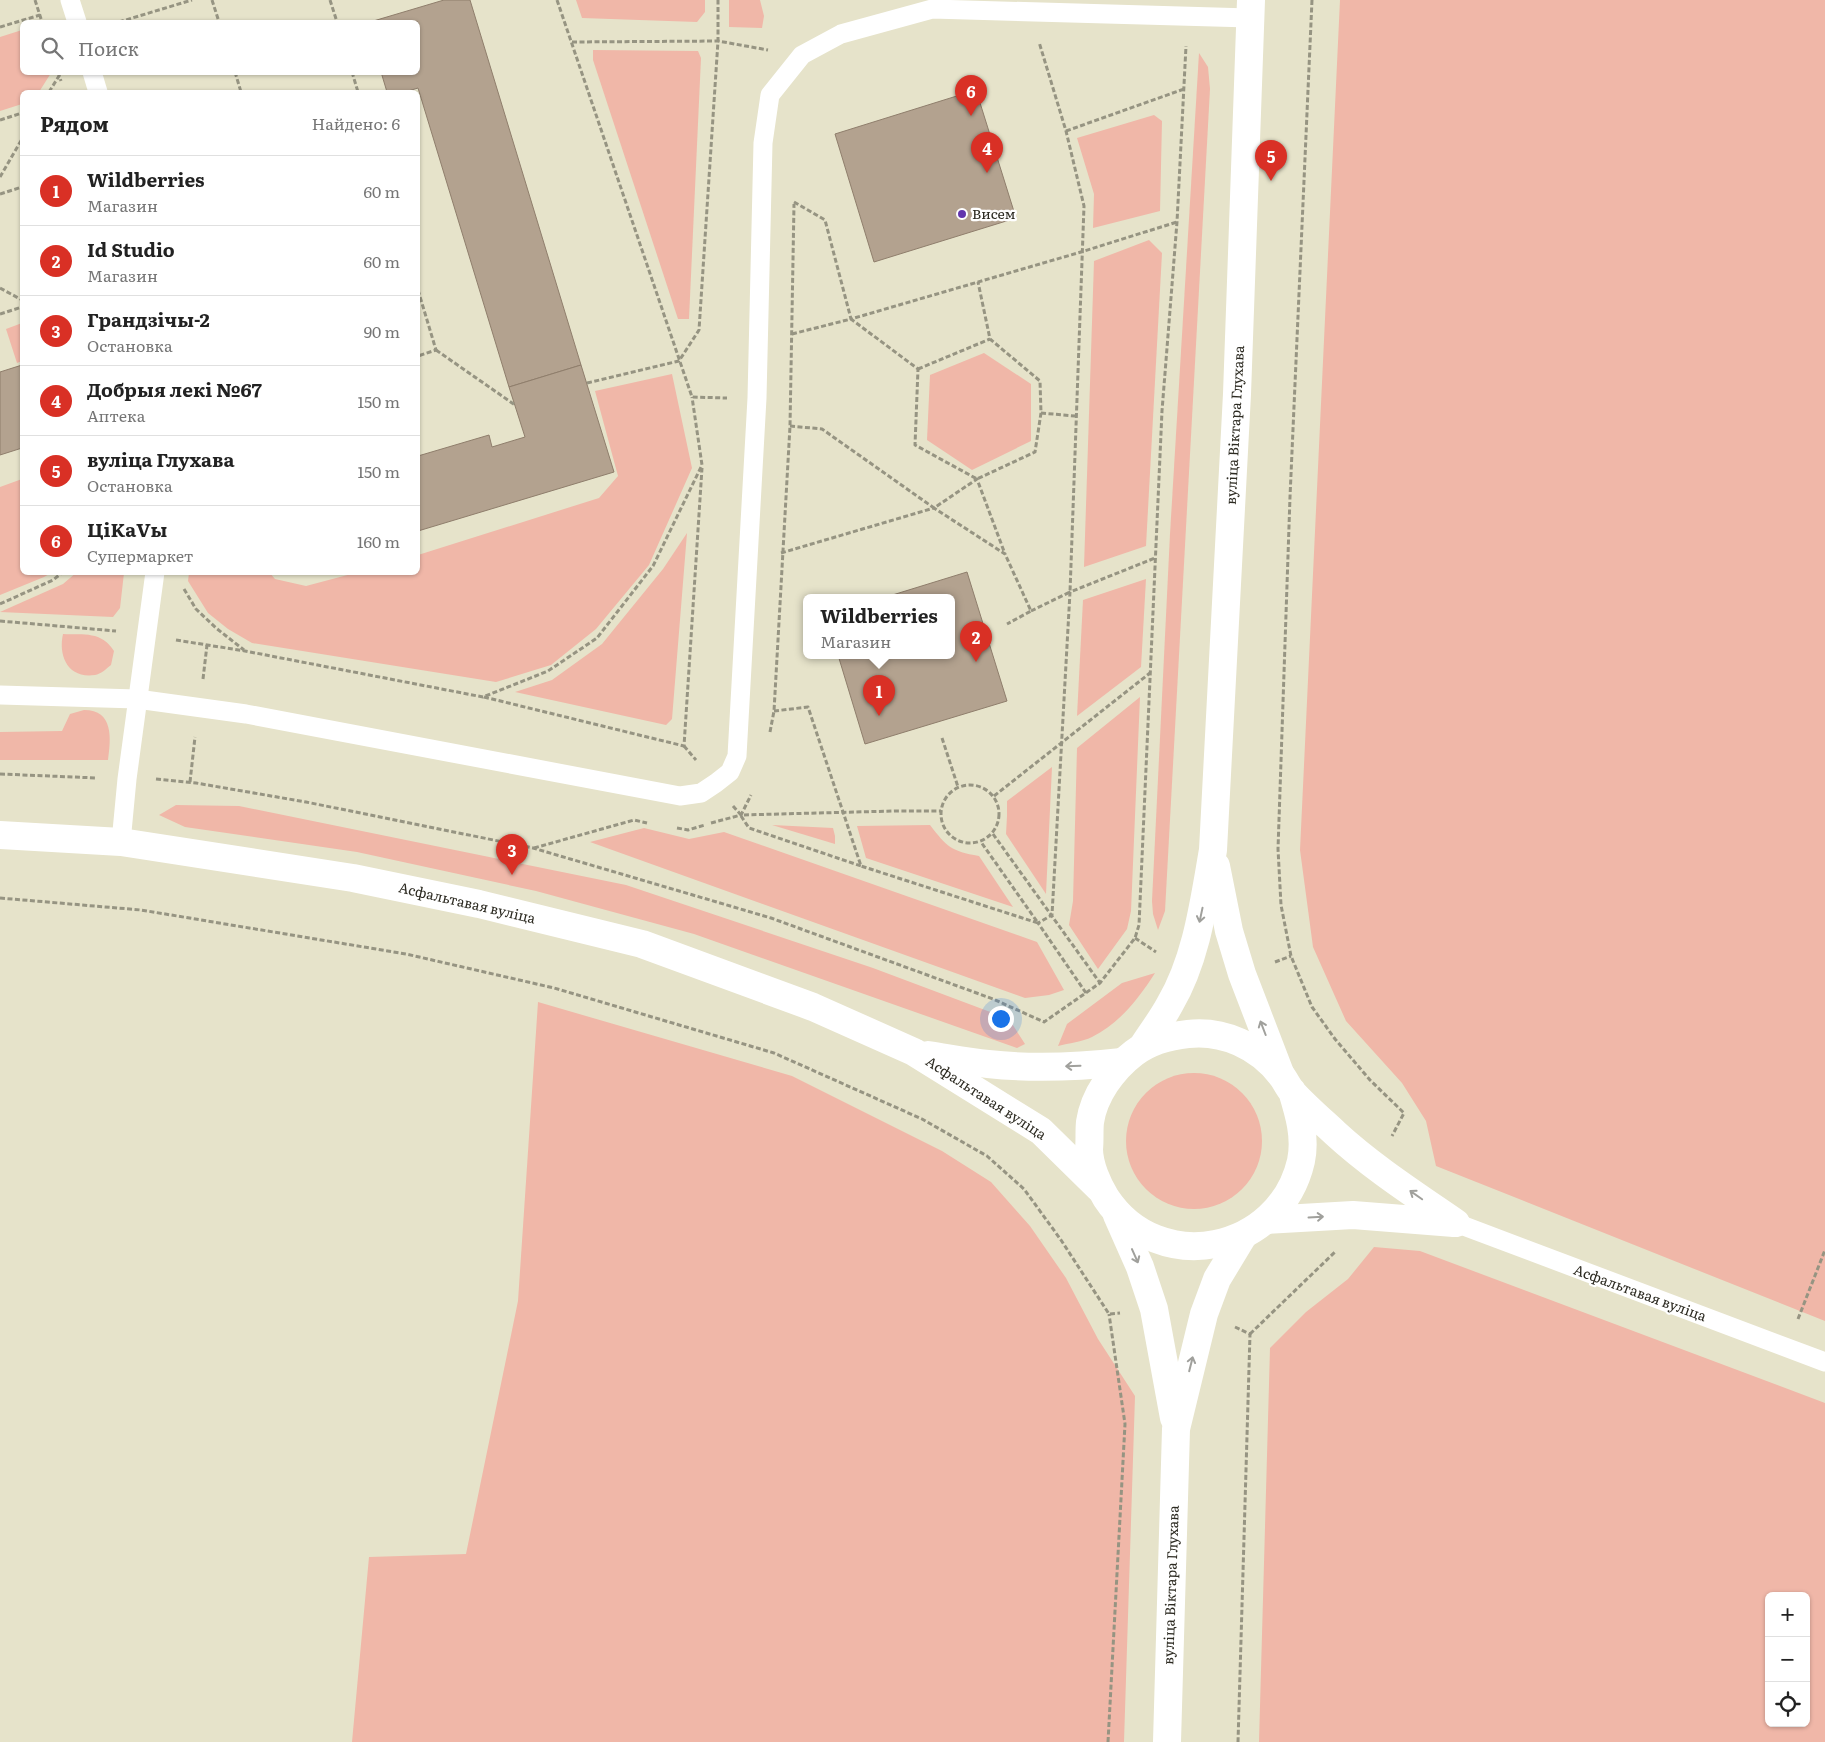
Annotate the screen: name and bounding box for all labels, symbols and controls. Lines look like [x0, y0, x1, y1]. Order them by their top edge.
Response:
search box [20, 20, 420, 75]
icon: search [38, 34, 66, 62]
text: Поиск [78, 34, 139, 62]
pin: 6 [955, 75, 987, 116]
text: Рядом [40, 107, 109, 138]
text: Найдено: 6 [312, 111, 400, 135]
pin: 4 [971, 132, 1003, 173]
pin: 5 [1255, 140, 1287, 181]
text: Wildberries [87, 165, 205, 193]
text: 1 [53, 179, 59, 203]
text: 60 m [363, 179, 400, 203]
text: Магазин [87, 193, 158, 217]
place label: Висем [972, 203, 1016, 223]
marker: Висем [956, 208, 968, 220]
text: Id Studio [87, 235, 175, 263]
text: 2 [52, 249, 60, 273]
text: 60 m [363, 249, 400, 273]
text: Магазин [87, 263, 158, 287]
text: Грандзічы-2 [87, 305, 210, 333]
text: 3 [52, 319, 60, 343]
text: 90 m [364, 319, 400, 343]
text: Остановка [87, 333, 173, 357]
street label: вуліца Віктара Глухава [1220, 344, 1248, 505]
text: Добрыя лекі №67 [87, 375, 262, 403]
text: 4 [51, 389, 61, 413]
text: 150 m [357, 389, 400, 413]
text: Аптека [87, 403, 145, 427]
text: вуліца Глухава [87, 445, 234, 473]
text: 5 [52, 459, 60, 483]
text: 150 m [357, 459, 400, 483]
text: Остановка [87, 473, 173, 497]
text: ЦiKaVы [87, 515, 167, 543]
text: 6 [51, 529, 61, 553]
text: 160 m [357, 529, 400, 553]
text: Супермаркет [87, 543, 193, 567]
popup [803, 594, 955, 659]
text: Wildberries [820, 601, 938, 629]
pin: 2 [960, 621, 992, 662]
text: Магазин [820, 629, 891, 653]
pin: 1 [863, 675, 895, 716]
pin: 3 [496, 834, 528, 875]
street label: Асфальтавая вуліца [397, 877, 538, 928]
one-way arrow [1196, 906, 1205, 922]
your location [988, 1006, 1014, 1032]
one-way arrow [1258, 1021, 1267, 1036]
street label: Асфальтавая вуліца [922, 1051, 1051, 1144]
one-way arrow [1066, 1061, 1082, 1071]
one-way arrow [1409, 1190, 1423, 1200]
one-way arrow [1307, 1212, 1323, 1221]
one-way arrow [1130, 1248, 1140, 1263]
street label: Асфальтавая вуліца [1571, 1259, 1710, 1326]
one-way arrow [1187, 1357, 1197, 1373]
street label: вуліца Віктара Глухава [1157, 1504, 1183, 1665]
map controls [1765, 1592, 1810, 1727]
button: + [1765, 1592, 1810, 1637]
button: − [1765, 1637, 1810, 1682]
button: locate [1765, 1682, 1810, 1727]

